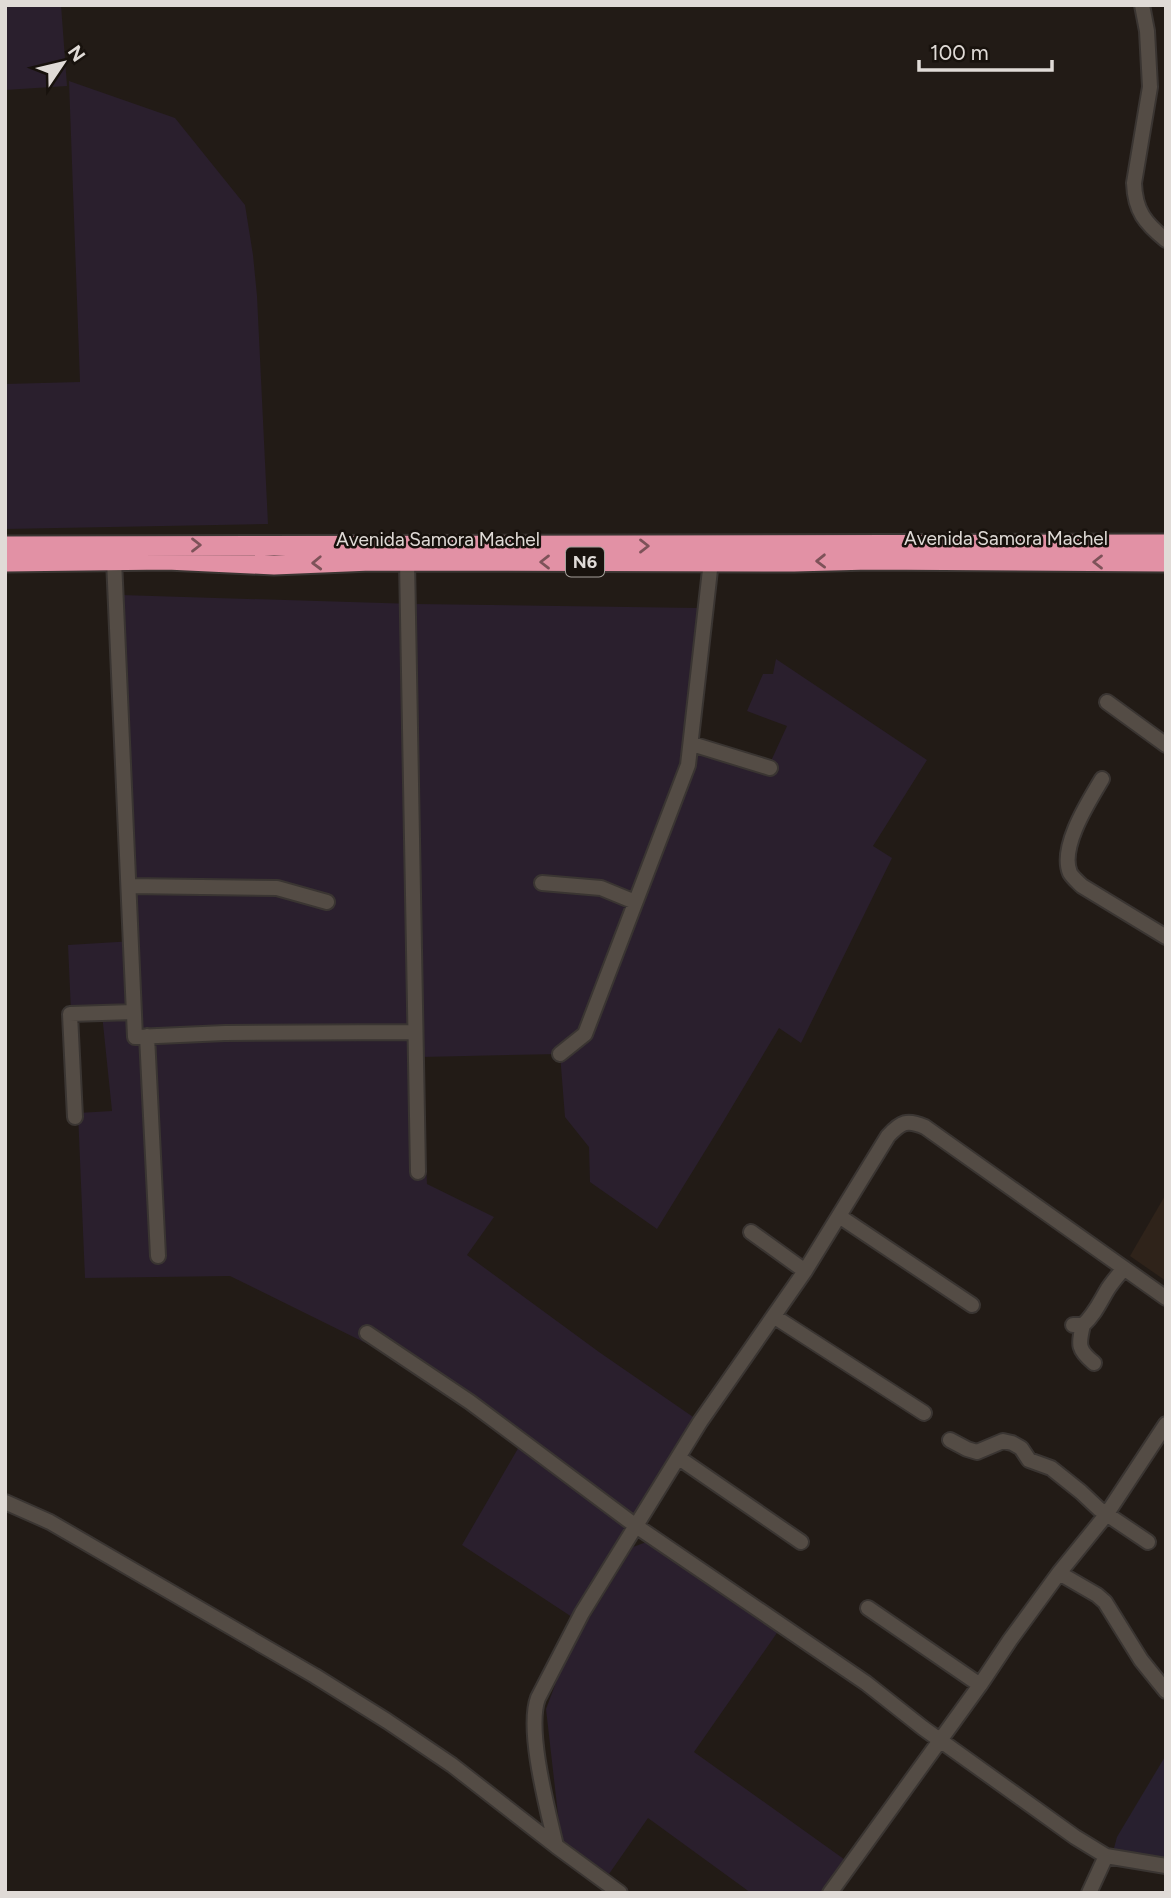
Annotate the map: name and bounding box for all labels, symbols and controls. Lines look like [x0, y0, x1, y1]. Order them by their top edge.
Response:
north arrow [28, 28, 98, 98]
scale bar [919, 28, 1052, 72]
text: 100 m [930, 40, 989, 65]
text: N [63, 41, 90, 66]
street label: Avenida Samora Machel [904, 527, 1108, 550]
street label: Avenida Samora Machel [336, 528, 540, 551]
one-way arrow [191, 537, 202, 553]
one-way arrow [639, 538, 650, 554]
road number: N6 [566, 548, 604, 576]
one-way arrow [539, 554, 549, 570]
one-way arrow [815, 554, 826, 569]
one-way arrow [1092, 554, 1102, 570]
one-way arrow [311, 555, 322, 571]

